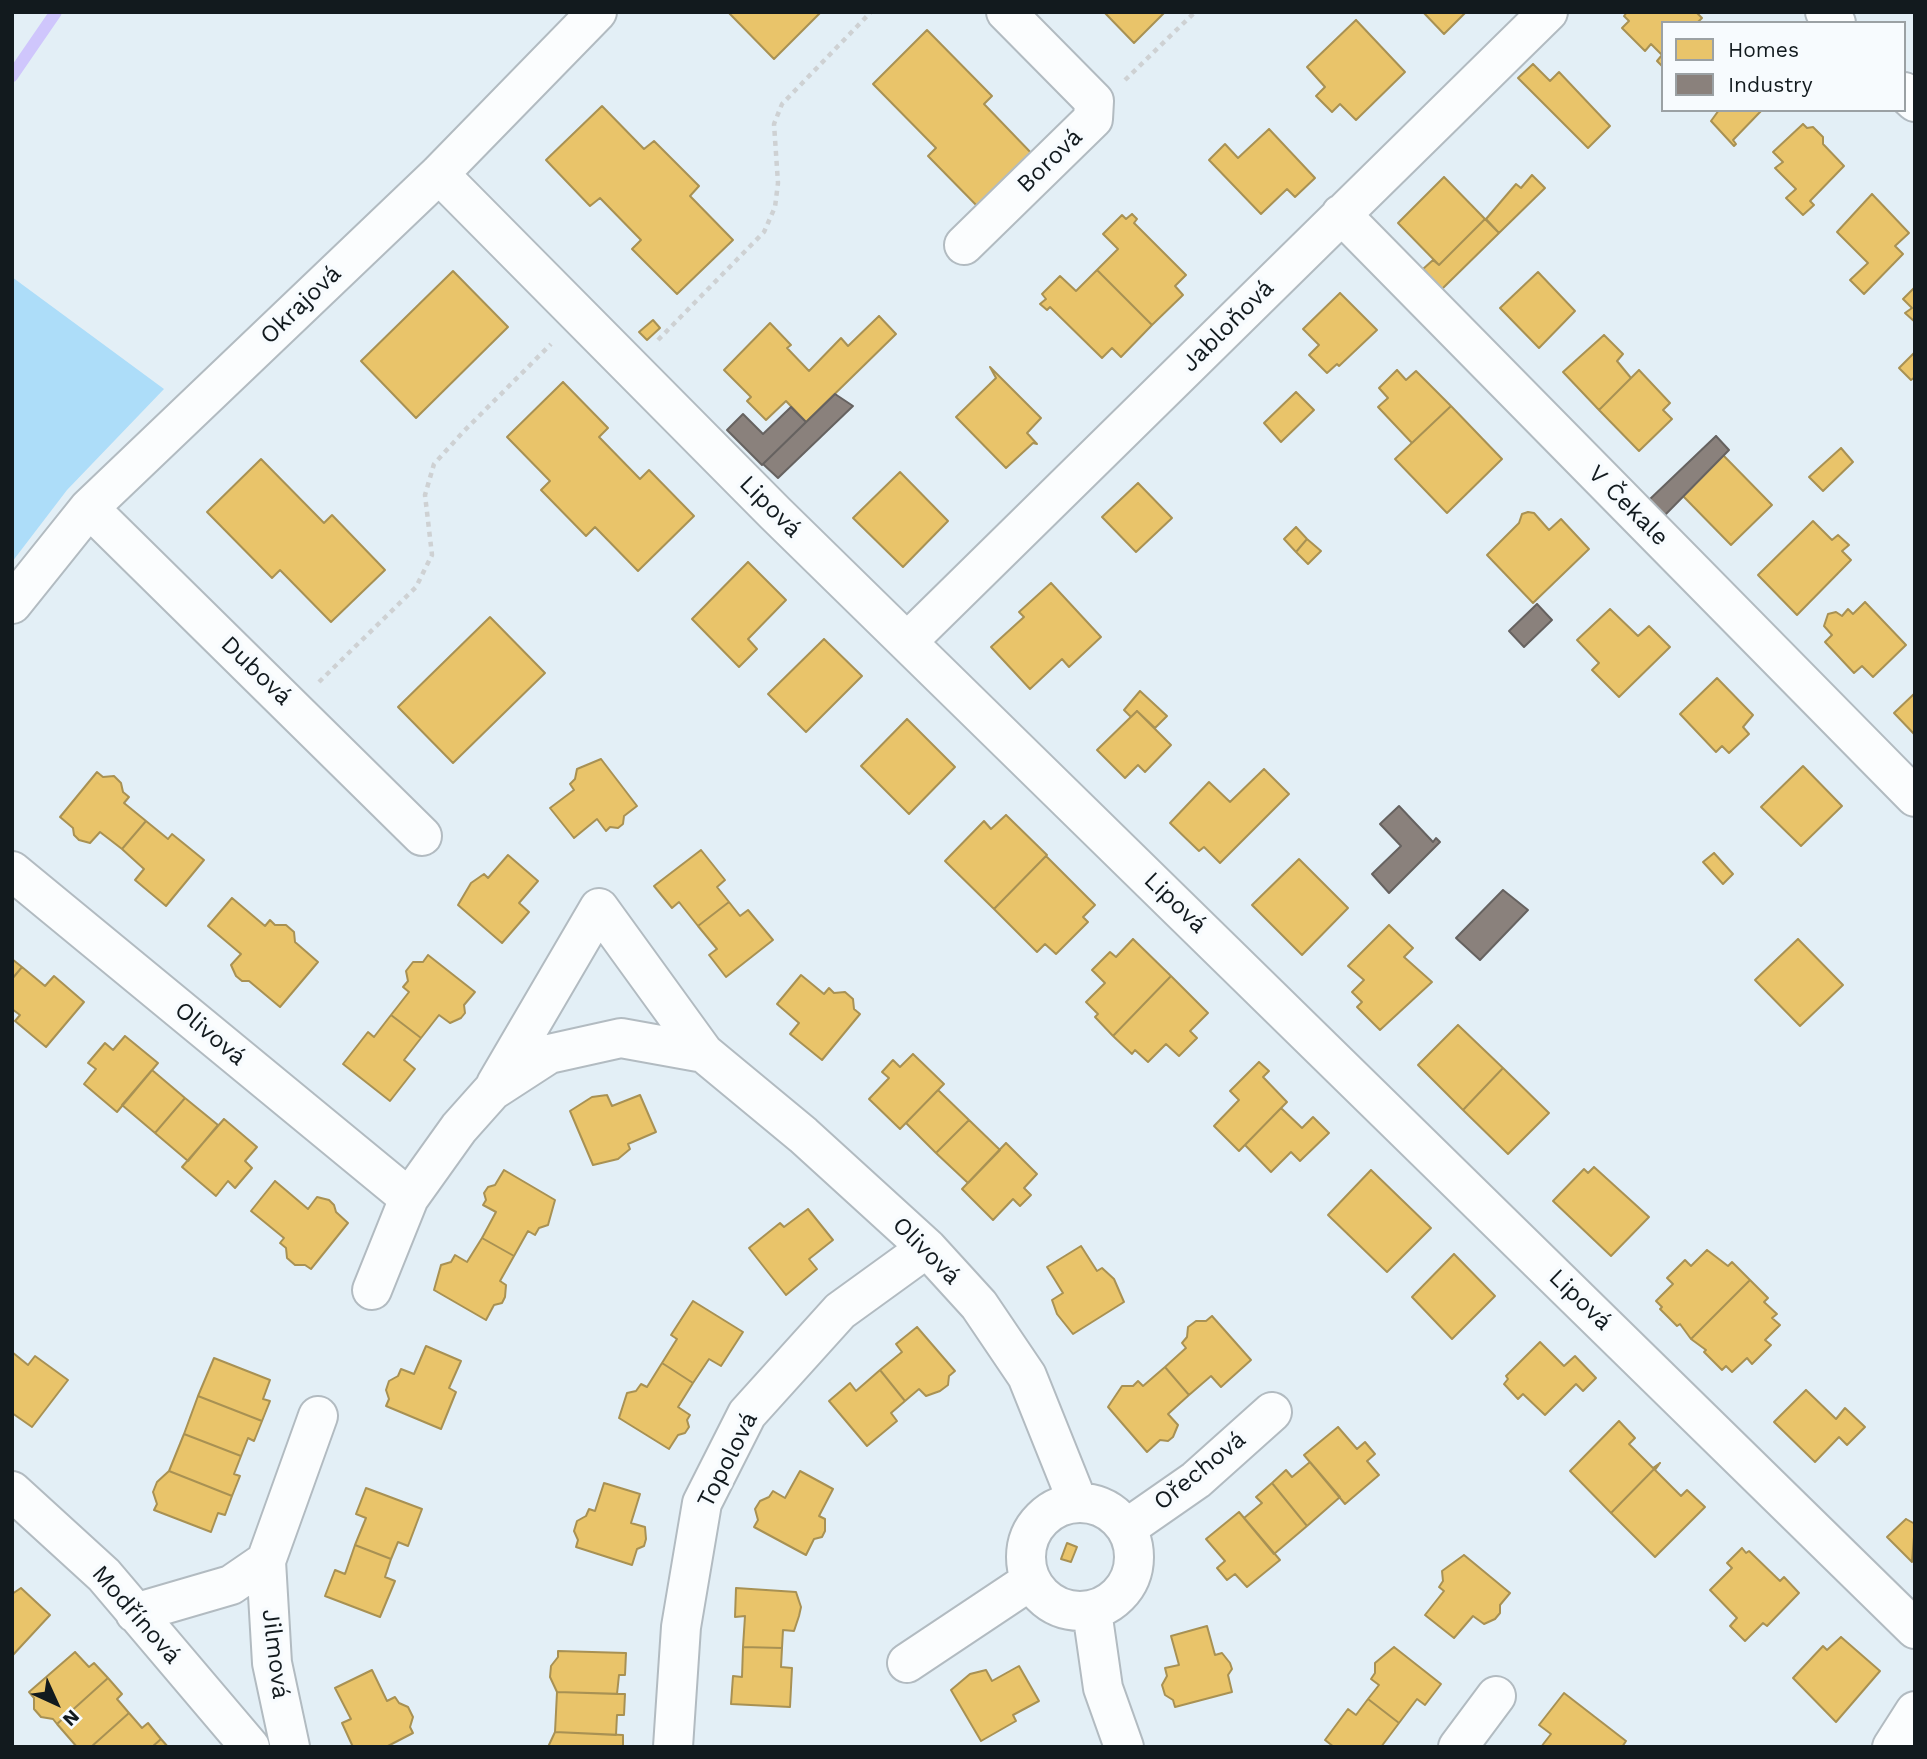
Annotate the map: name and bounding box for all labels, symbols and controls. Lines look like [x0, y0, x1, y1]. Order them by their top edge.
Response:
legend [1661, 21, 1906, 112]
text: Homes [1728, 37, 1799, 62]
text: Industry [1728, 72, 1813, 97]
street label: Borová [1011, 123, 1089, 199]
street label: Okrajová [255, 260, 347, 350]
street label: Jabloňová [1176, 274, 1280, 378]
street label: V Čekale [1582, 460, 1674, 552]
street label: Lipová [733, 470, 807, 544]
street label: Dubová [215, 630, 297, 712]
street label: Lipová [1138, 866, 1212, 940]
street label: Olivová [168, 996, 252, 1072]
street label: Olivová [886, 1211, 966, 1291]
street label: Lipová [1543, 1263, 1617, 1337]
street label: Topolová [692, 1407, 764, 1513]
street label: Ořechová [1148, 1425, 1252, 1517]
street label: Modřínová [85, 1560, 187, 1670]
street label: Jilmová [255, 1607, 295, 1701]
north arrow [21, 1668, 91, 1738]
text: N [58, 1705, 84, 1731]

